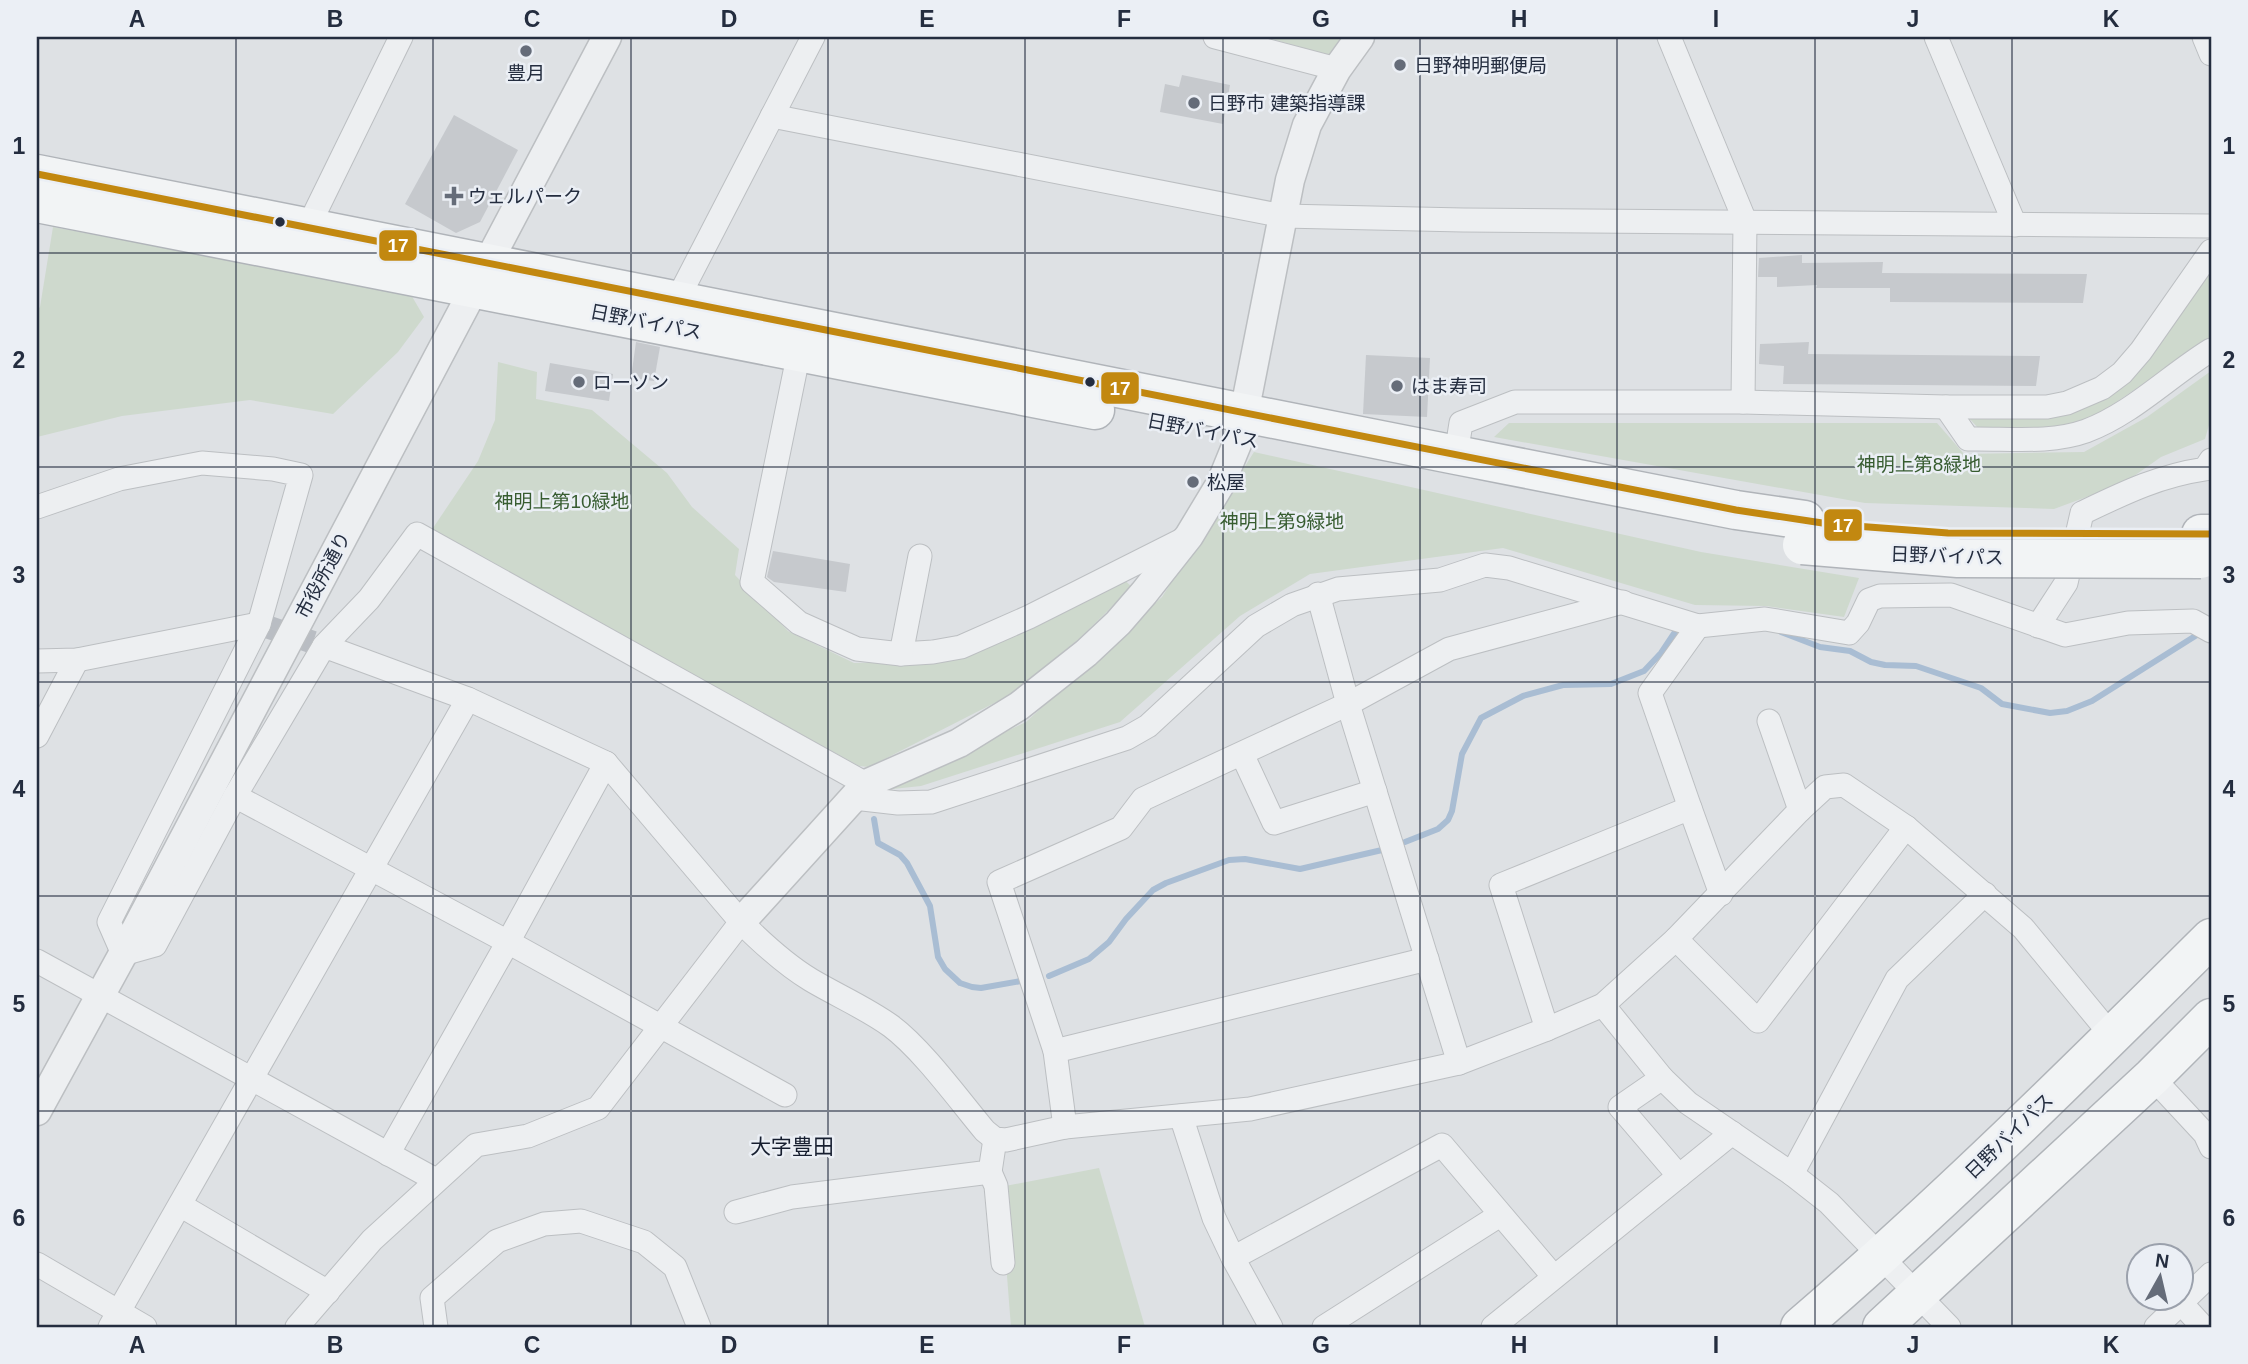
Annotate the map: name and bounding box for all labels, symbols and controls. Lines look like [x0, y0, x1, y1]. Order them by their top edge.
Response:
text: A [129, 6, 145, 32]
text: B [327, 6, 343, 32]
text: C [524, 6, 540, 32]
text: D [721, 6, 737, 32]
text: E [919, 6, 935, 32]
text: F [1117, 6, 1131, 32]
text: G [1312, 6, 1330, 32]
text: H [1511, 6, 1527, 32]
text: I [1713, 6, 1719, 32]
text: J [1907, 6, 1919, 32]
text: K [2103, 6, 2120, 32]
marker: 豊月 [518, 43, 534, 59]
place label: 日野神明郵便局 [1414, 55, 1547, 76]
marker: 日野神明郵便局 [1392, 57, 1408, 73]
place label: 豊月 [507, 63, 545, 84]
place label: 日野市 建築指導課 [1208, 93, 1365, 114]
marker: 日野市 建築指導課 [1186, 95, 1202, 111]
text: 1 [13, 133, 26, 159]
text: 1 [2223, 133, 2236, 159]
place label: ウェルパーク [468, 186, 582, 207]
marker: ウェルパーク [446, 188, 462, 204]
unlabelled marker [273, 215, 287, 229]
line badge: 17 [378, 229, 418, 262]
text: 17 [387, 235, 409, 256]
street label: 日野バイパス [588, 301, 704, 343]
text: 2 [13, 347, 25, 373]
text: 2 [2223, 347, 2235, 373]
line badge: 17 [1100, 371, 1140, 405]
place label: ローソン [593, 372, 669, 393]
marker: ローソン [571, 374, 587, 390]
unlabelled marker [1083, 375, 1097, 389]
place label: はま寿司 [1411, 376, 1487, 397]
text: 17 [1109, 378, 1131, 399]
marker: はま寿司 [1389, 378, 1405, 394]
street label: 日野バイパス [1145, 410, 1261, 452]
park label: 神明上第8緑地 [1857, 454, 1981, 475]
place label: 松屋 [1207, 472, 1245, 493]
marker: 松屋 [1185, 474, 1201, 490]
park label: 神明上第10緑地 [494, 491, 630, 512]
line badge: 17 [1823, 508, 1863, 542]
park label: 神明上第9緑地 [1220, 511, 1344, 532]
text: 17 [1832, 515, 1854, 536]
street label: 市役所通り [291, 528, 355, 622]
street label: 日野バイパス [1890, 544, 2004, 568]
text: 3 [13, 562, 25, 588]
text: 3 [2223, 562, 2235, 588]
text: 4 [13, 776, 26, 802]
text: 4 [2223, 776, 2236, 802]
text: 5 [13, 991, 26, 1017]
text: 5 [2223, 991, 2236, 1017]
street label: 日野バイパス [1961, 1089, 2057, 1183]
district label: 大字豊田 [750, 1135, 834, 1158]
text: 6 [13, 1205, 25, 1231]
text: 6 [2223, 1205, 2235, 1231]
north arrow [2126, 1242, 2196, 1312]
text: N [2154, 1249, 2171, 1272]
text: A [129, 1332, 145, 1358]
text: B [327, 1332, 343, 1358]
text: C [524, 1332, 540, 1358]
text: D [721, 1332, 737, 1358]
text: E [919, 1332, 935, 1358]
text: F [1117, 1332, 1131, 1358]
text: G [1312, 1332, 1330, 1358]
text: H [1511, 1332, 1527, 1358]
text: I [1713, 1332, 1719, 1358]
text: J [1907, 1332, 1919, 1358]
text: K [2103, 1332, 2120, 1358]

